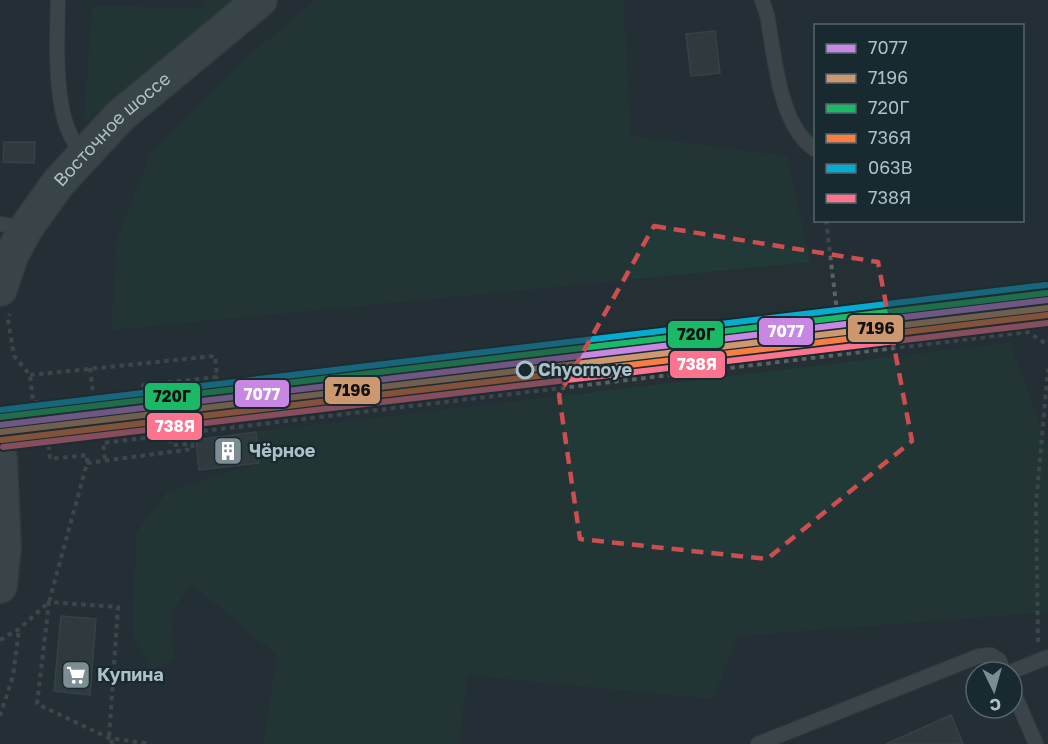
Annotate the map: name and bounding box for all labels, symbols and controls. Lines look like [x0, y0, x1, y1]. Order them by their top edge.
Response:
legend [814, 24, 1024, 222]
text: 7077 [868, 36, 908, 58]
text: 7196 [868, 66, 908, 88]
street label: Восточное шоссе [49, 67, 174, 190]
text: 720Г [868, 96, 909, 118]
text: 736Я [868, 126, 911, 148]
text: 063В [868, 156, 913, 178]
text: 738Я [868, 186, 911, 208]
line badge: 7196 [847, 314, 904, 343]
line badge: 7077 [758, 317, 814, 346]
text: 7196 [857, 318, 895, 338]
line badge: 720Г [667, 320, 724, 349]
text: 7077 [768, 321, 805, 341]
text: 720Г [677, 324, 715, 344]
line badge: 738Я [669, 350, 726, 379]
text: 738Я [677, 354, 717, 374]
place label: Chyornoye [538, 358, 632, 380]
marker: Chyornoye [516, 361, 534, 379]
line badge: 7196 [324, 376, 381, 405]
line badge: 7077 [234, 379, 290, 408]
text: 7196 [333, 380, 371, 400]
line badge: 720Г [144, 382, 201, 411]
text: 7077 [244, 384, 281, 404]
text: 720Г [153, 386, 191, 406]
line badge: 738Я [146, 412, 203, 441]
text: 738Я [155, 416, 195, 436]
building icon: Чёрное [212, 435, 244, 467]
place label: Чёрное [249, 439, 316, 461]
supermarket icon: Купина [60, 659, 92, 691]
north arrow [964, 660, 1024, 720]
place label: Купина [97, 663, 164, 685]
text: С [989, 694, 1002, 715]

